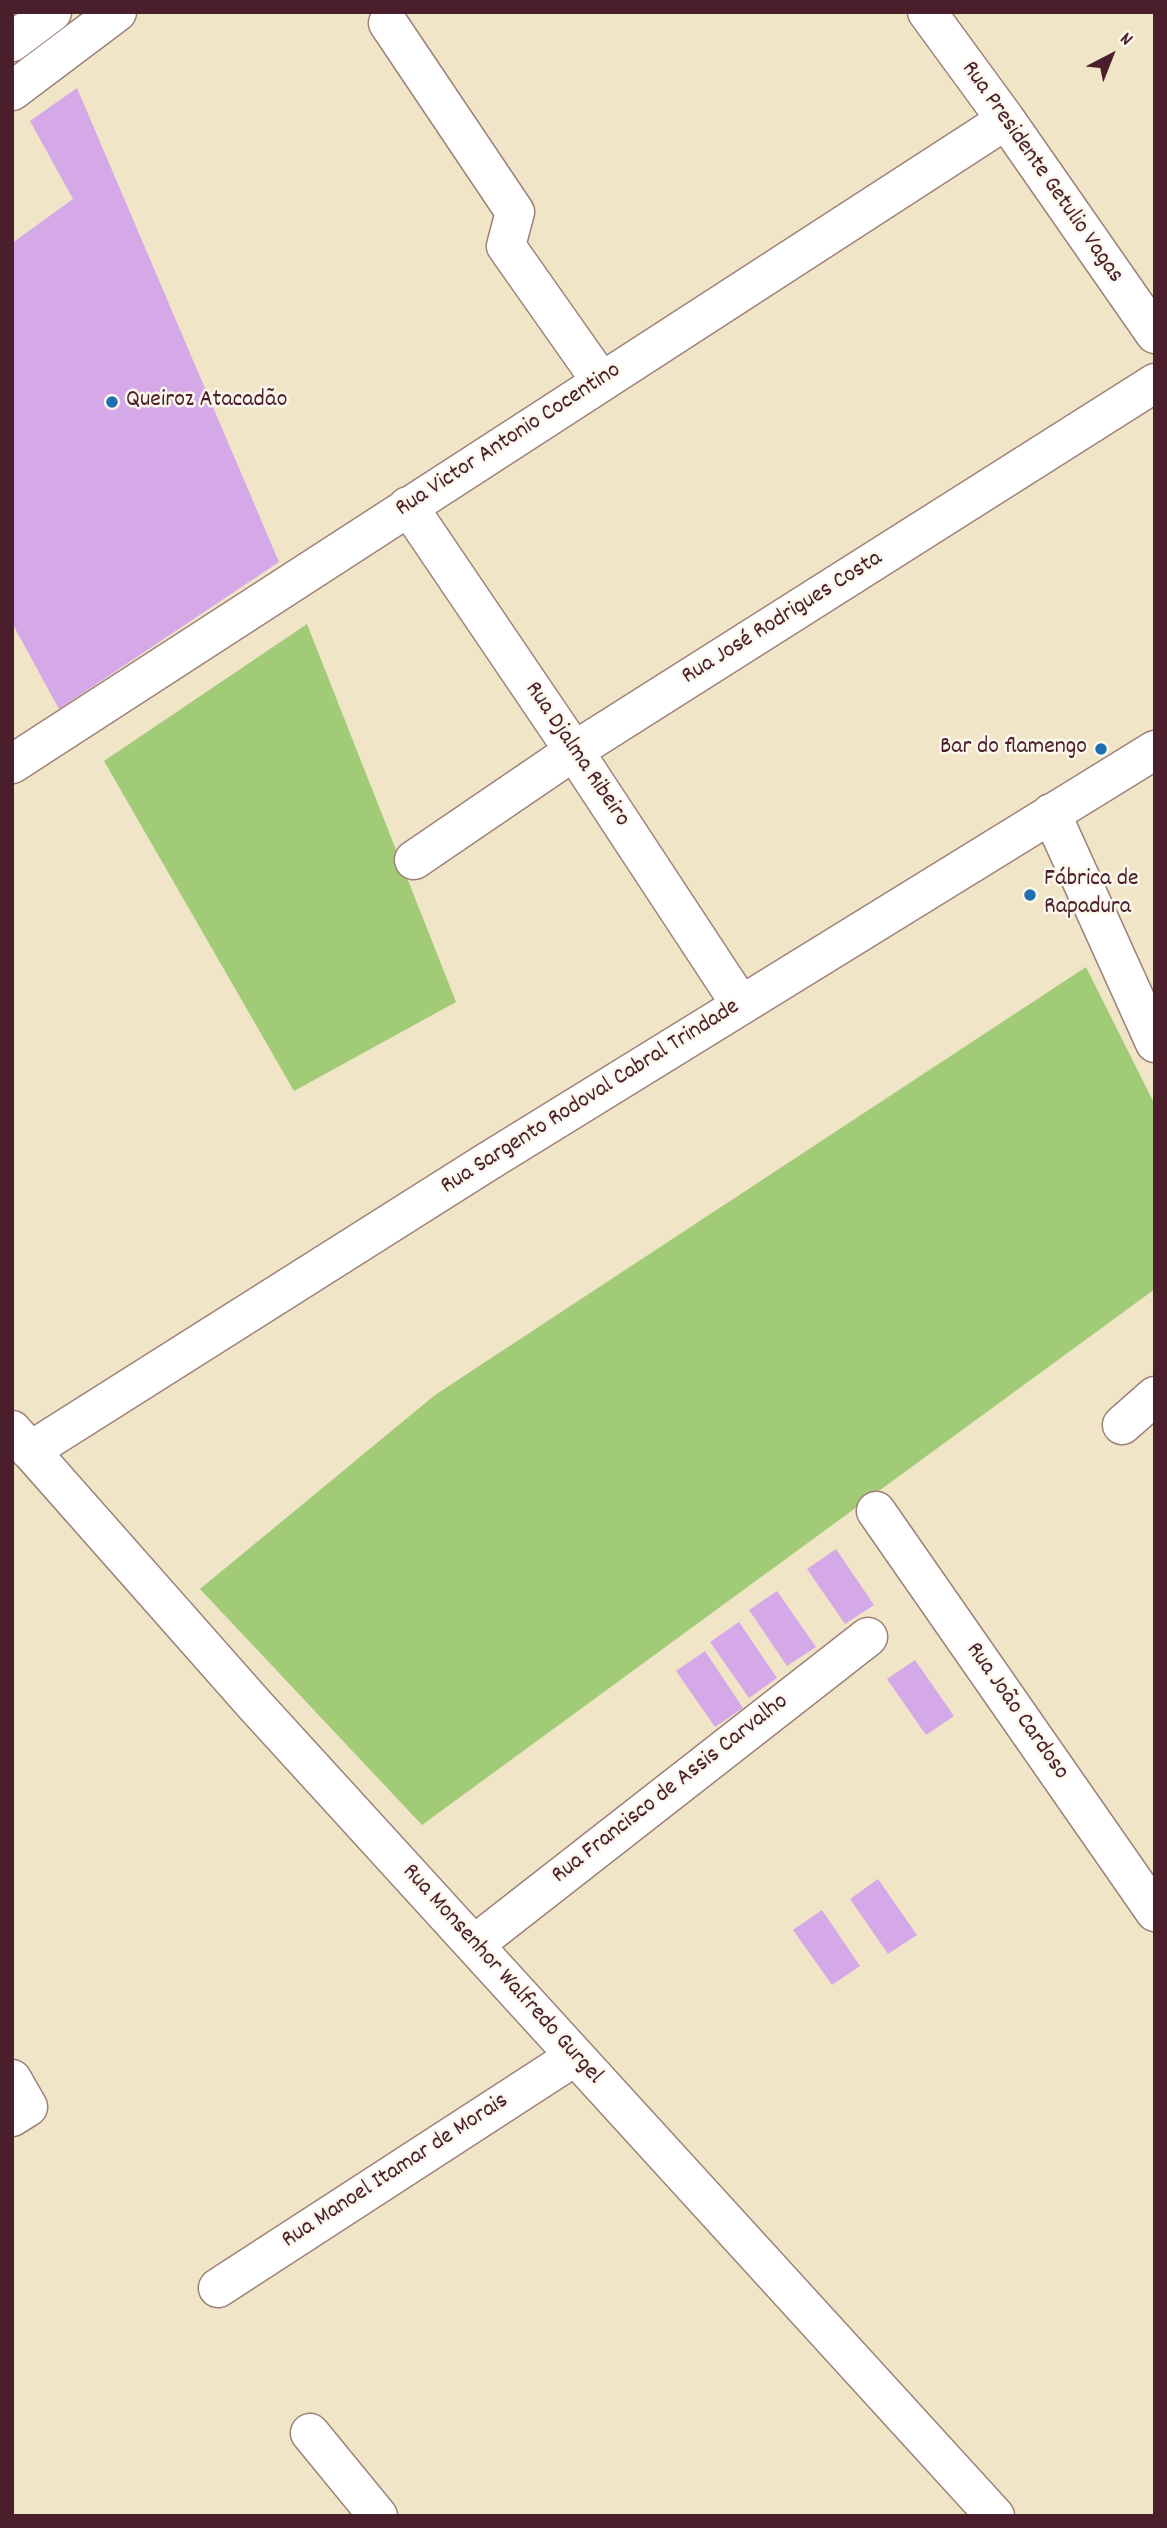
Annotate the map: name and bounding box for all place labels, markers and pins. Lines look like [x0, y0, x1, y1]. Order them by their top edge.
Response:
place label: Queiroz Atacadão [126, 388, 288, 416]
marker: Queiroz Atacadão [104, 394, 120, 410]
place label: Bar do flamengo [940, 735, 1087, 763]
marker: Bar do flamengo [1093, 741, 1109, 757]
place label: Fábrica de Rapadura [1044, 867, 1139, 923]
marker: Fábrica de Rapadura [1022, 887, 1038, 903]

